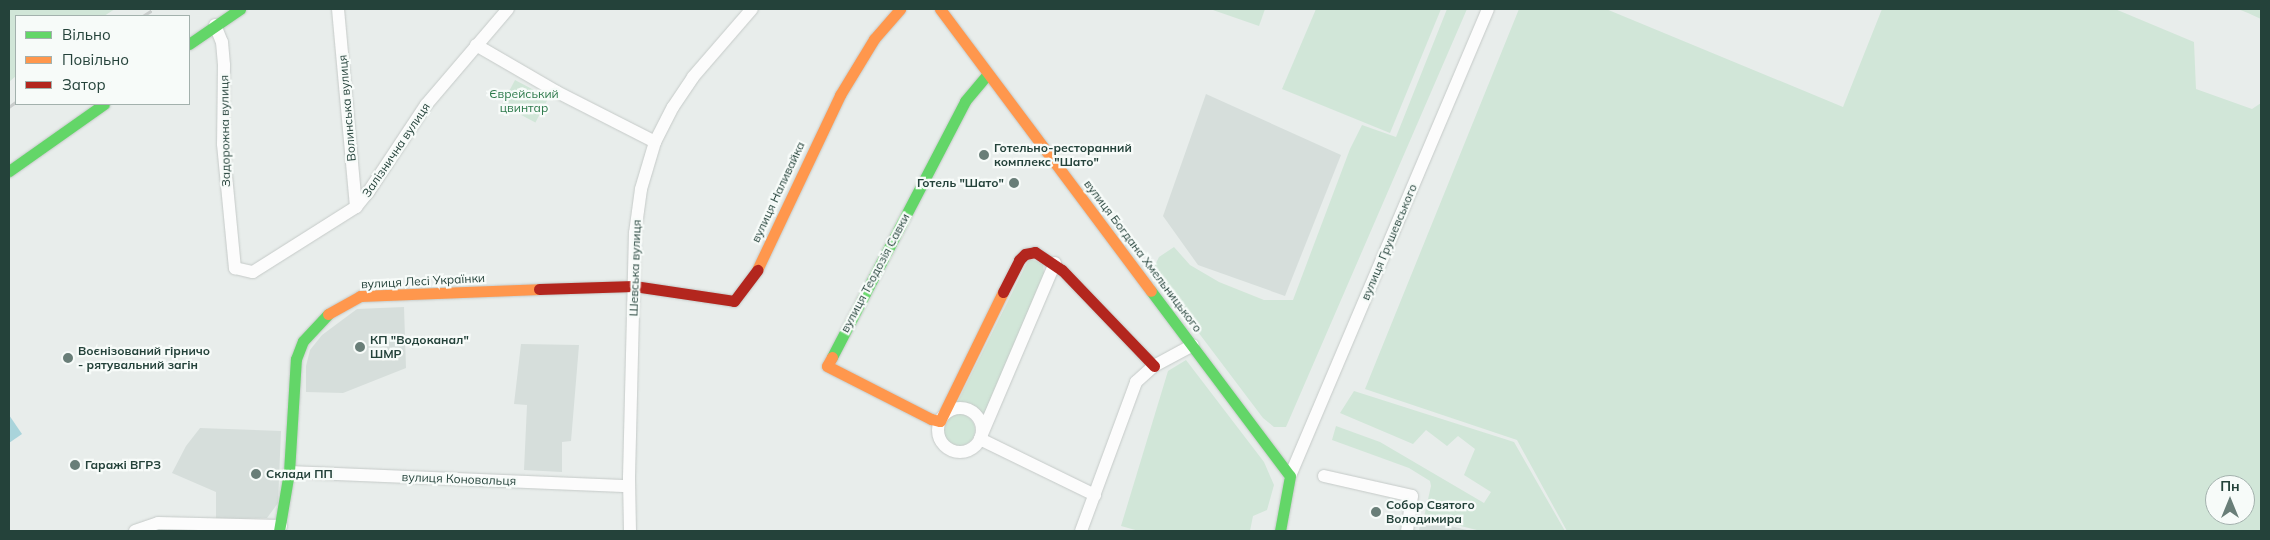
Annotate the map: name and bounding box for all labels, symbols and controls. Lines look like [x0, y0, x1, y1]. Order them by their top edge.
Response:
legend [15, 15, 190, 105]
text: Вільно [62, 25, 111, 44]
text: Повільно [62, 50, 129, 69]
street label: Волинська вулиця [335, 54, 359, 162]
text: Затор [62, 75, 106, 94]
street label: Задорожна вулиця [217, 75, 233, 187]
park label: Єврейський цвинтар [489, 87, 559, 115]
street label: Залізнична вулиця [359, 100, 433, 200]
street label: вулиця Наливайка [748, 139, 808, 245]
place label: Готельно-ресторанний комплекс "Шато" [994, 141, 1132, 169]
marker: Готельно-ресторанний комплекс "Шато" [978, 149, 990, 161]
place label: Готель "Шато" [917, 176, 1004, 190]
marker: Готель "Шато" [1008, 177, 1020, 189]
street label: вулиця Богдана Хмельницького [1081, 177, 1205, 335]
street label: вулиця Грушевського [1358, 182, 1420, 302]
street label: вулиця Теодозія Савки [837, 211, 913, 335]
street label: Шевська вулиця [626, 219, 644, 317]
street label: вулиця Лесі Українки [361, 271, 485, 291]
place label: КП "Водоканал" ШМР [370, 333, 469, 361]
marker: КП "Водоканал" ШМР [354, 341, 366, 353]
place label: Воєнізований гірничо - рятувальний загін [78, 344, 210, 372]
marker: Воєнізований гірничо - рятувальний загін [62, 352, 74, 364]
place label: Гаражі ВГРЗ [85, 458, 161, 472]
marker: Гаражі ВГРЗ [69, 459, 81, 471]
place label: Склади ПП [266, 467, 333, 481]
marker: Склади ПП [250, 468, 262, 480]
street label: вулиця Коновальця [402, 470, 516, 488]
north arrow [2205, 475, 2255, 525]
text: Пн [2220, 477, 2240, 495]
place label: Собор Святого Володимира [1386, 498, 1475, 526]
marker: Собор Святого Володимира [1370, 506, 1382, 518]

